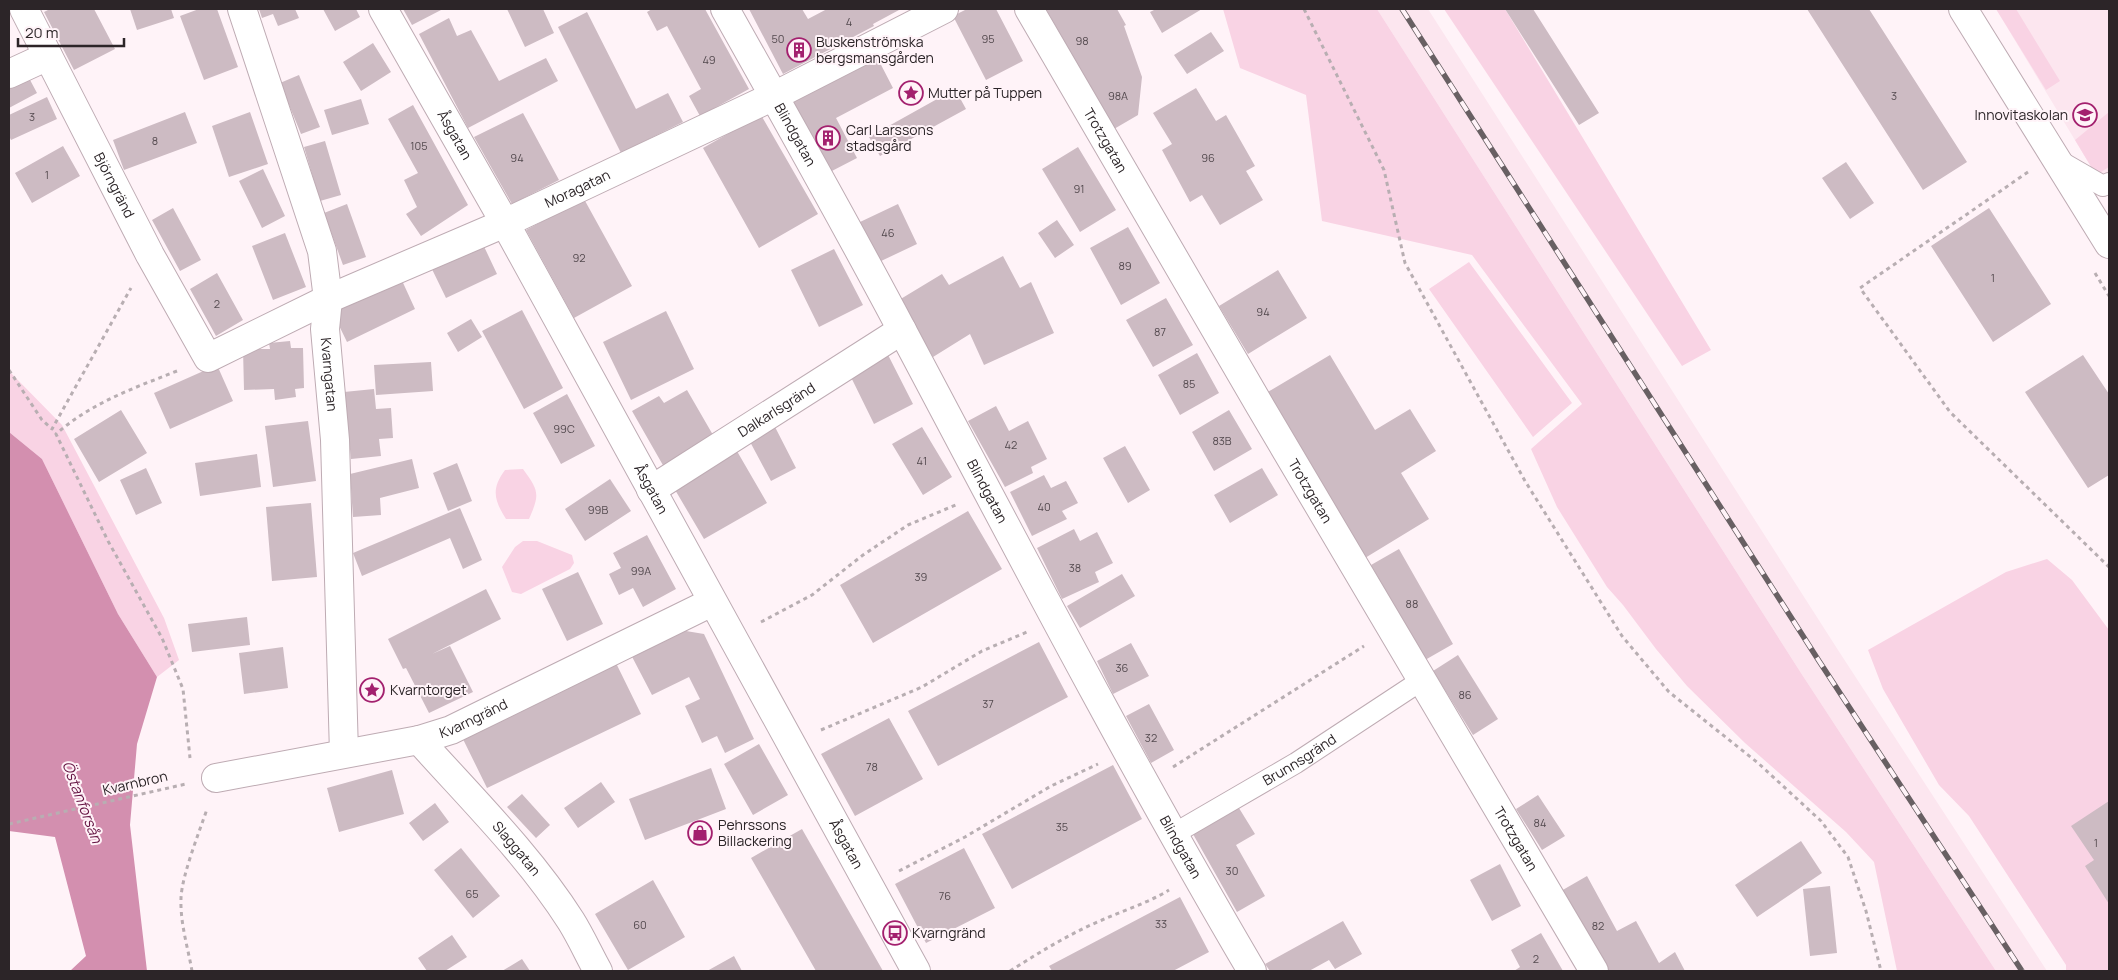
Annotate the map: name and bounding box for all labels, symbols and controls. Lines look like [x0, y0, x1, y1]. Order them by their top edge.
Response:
house number: 4 [846, 14, 852, 29]
scale bar [18, 15, 124, 47]
text: 20 m [25, 22, 58, 43]
house number: 50 [771, 31, 785, 46]
house number: 95 [981, 31, 995, 46]
place label: Buskenströmska bergsmansgården [816, 32, 934, 67]
house number: 98 [1075, 33, 1089, 48]
building icon: Buskenströmska bergsmansgården [786, 37, 812, 63]
house number: 49 [702, 52, 716, 67]
place icon: Mutter på Tuppen [898, 80, 924, 106]
place label: Mutter på Tuppen [928, 83, 1042, 102]
house number: 98A [1108, 88, 1128, 103]
house number: 3 [1891, 88, 1897, 103]
street label: Blindgatan [771, 99, 821, 169]
school or university icon: Innovitaskolan [2072, 102, 2098, 128]
street label: Trotzgatan [1080, 104, 1132, 176]
place label: Innovitaskolan [1975, 105, 2068, 124]
street label: Åsgatan [434, 107, 477, 163]
house number: 3 [29, 109, 35, 124]
place label: Carl Larssons stadsgård [846, 120, 933, 155]
building icon: Carl Larssons stadsgård [815, 125, 841, 151]
house number: 8 [152, 133, 158, 148]
house number: 105 [410, 138, 428, 153]
street label: Björngränd [90, 149, 139, 221]
house number: 94 [510, 150, 524, 165]
house number: 96 [1201, 150, 1215, 165]
street label: Moragatan [541, 165, 613, 212]
house number: 1 [45, 167, 49, 182]
house number: 91 [1073, 181, 1085, 196]
house number: 46 [881, 225, 895, 240]
house number: 92 [572, 250, 586, 265]
house number: 89 [1118, 258, 1132, 273]
house number: 1 [1991, 270, 1995, 285]
house number: 2 [214, 296, 220, 311]
house number: 94 [1256, 304, 1270, 319]
house number: 87 [1154, 324, 1166, 339]
street label: Kvarngatan [317, 337, 342, 412]
house number: 85 [1183, 376, 1195, 391]
street label: Dalkarlsgränd [734, 378, 819, 441]
house number: 99C [553, 421, 575, 436]
house number: 83B [1212, 433, 1232, 448]
house number: 42 [1005, 437, 1017, 452]
house number: 41 [917, 453, 927, 468]
street label: Trotzgatan [1284, 455, 1337, 526]
street label: Blindgatan [963, 456, 1012, 526]
street label: Åsgatan [630, 461, 673, 517]
house number: 40 [1037, 499, 1051, 514]
house number: 99B [588, 502, 608, 517]
house number: 38 [1069, 560, 1081, 575]
house number: 99A [631, 563, 651, 578]
house number: 39 [915, 569, 928, 584]
house number: 88 [1406, 596, 1418, 611]
house number: 36 [1116, 660, 1129, 675]
place icon: Kvarntorget [359, 677, 385, 703]
place label: Kvarntorget [390, 680, 467, 699]
house number: 86 [1458, 687, 1472, 702]
street label: Kvarngränd [437, 694, 510, 742]
house number: 37 [982, 696, 994, 711]
street label: Brunnsgränd [1259, 729, 1340, 789]
house number: 32 [1145, 730, 1157, 745]
water label: Östanforsån [57, 758, 108, 847]
house number: 78 [866, 759, 878, 774]
street label: Kvarnbron [101, 766, 169, 799]
street label: Trotzgatan [1490, 803, 1543, 874]
street label: Blindgatan [1156, 812, 1206, 882]
place label: Pehrssons Billackering [718, 815, 792, 850]
house number: 84 [1534, 815, 1546, 830]
street label: Åsgatan [825, 816, 868, 872]
street label: Slaggatan [488, 817, 545, 880]
house number: 35 [1056, 819, 1068, 834]
shop icon: Pehrssons Billackering [687, 820, 713, 846]
house number: 1 [2094, 835, 2098, 850]
house number: 30 [1226, 863, 1238, 878]
house number: 65 [465, 886, 479, 901]
house number: 76 [939, 888, 951, 903]
house number: 33 [1155, 916, 1167, 931]
house number: 60 [633, 917, 647, 932]
house number: 82 [1592, 918, 1604, 933]
bus stop icon: Kvarngränd [882, 920, 908, 946]
place label: Kvarngränd [912, 923, 986, 942]
house number: 2 [1533, 951, 1539, 966]

